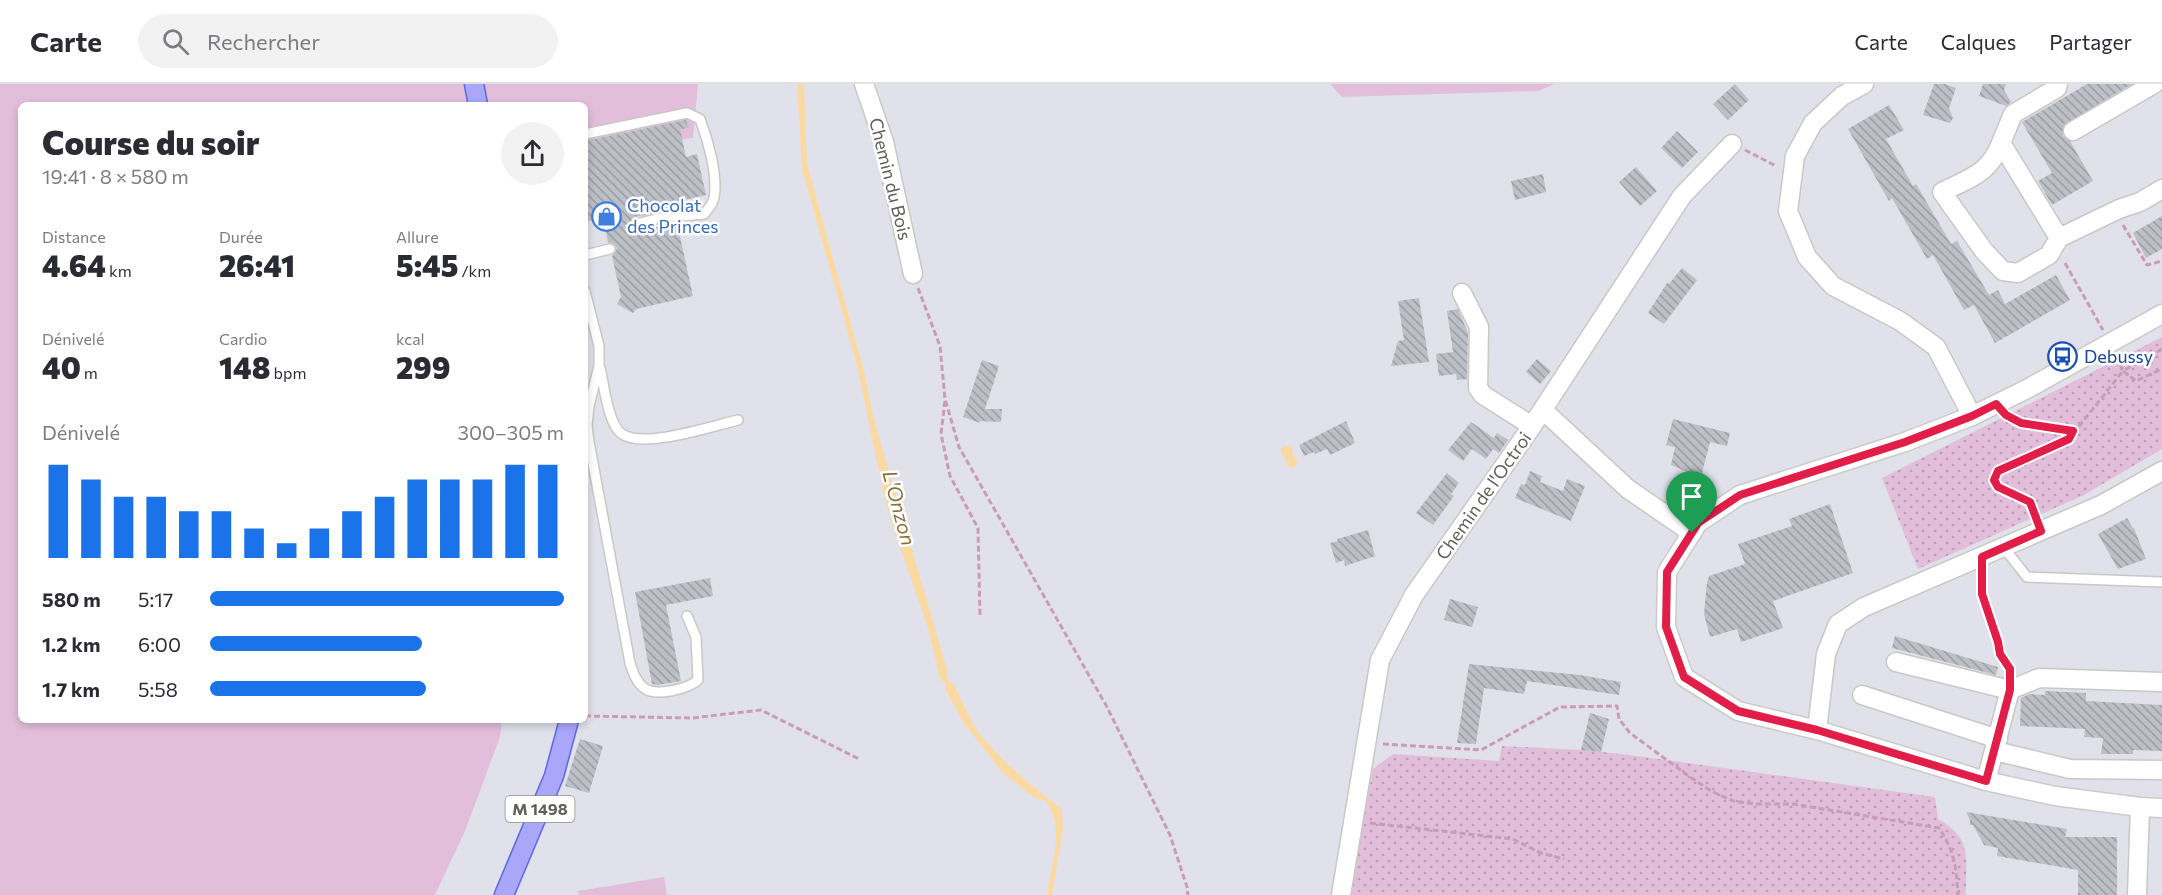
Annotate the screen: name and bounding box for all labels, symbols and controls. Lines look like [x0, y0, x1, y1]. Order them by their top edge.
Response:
search box [138, 14, 558, 68]
text: Carte [30, 24, 102, 58]
icon: search [159, 25, 192, 58]
text: Rechercher [207, 28, 320, 55]
text: Carte [1855, 29, 1908, 54]
text: Calques [1941, 29, 2016, 54]
text: Partager [2049, 29, 2132, 54]
street label: Chemin du Bois [865, 115, 917, 242]
text: Course du soir [42, 121, 260, 162]
button: share [501, 122, 564, 185]
text: 19:41 · 8 × 580 m [42, 164, 189, 188]
place label: Chocolat des Princes [627, 194, 719, 237]
shop icon: Chocolat des Princes [590, 200, 622, 232]
text: Distance [42, 227, 106, 246]
text: Durée [219, 227, 263, 246]
text: Allure [396, 227, 439, 246]
text: 4.64 [42, 246, 106, 283]
text: 26:41 [219, 246, 295, 283]
text: 5:45 [396, 246, 458, 283]
text: km [106, 261, 132, 280]
text: /km [458, 261, 491, 280]
text: Dénivelé [42, 329, 104, 348]
text: Cardio [219, 329, 267, 348]
text: kcal [396, 329, 425, 348]
bus stop icon: Debussy [2047, 341, 2079, 373]
place label: Debussy [2084, 345, 2153, 367]
text: 40 [42, 348, 81, 385]
text: 148 [219, 348, 270, 385]
text: 299 [396, 348, 450, 385]
text: m [81, 363, 98, 382]
text: bpm [270, 363, 306, 382]
text: Dénivelé [42, 420, 120, 444]
text: 300–305 m [457, 420, 564, 444]
street label: Chemin de l'Octroi [1431, 427, 1536, 564]
water label: L'Onzon [878, 468, 921, 548]
pin [1666, 471, 1717, 533]
icon: arrive [1675, 480, 1708, 513]
text: 580 m [42, 587, 101, 611]
text: 5:17 [138, 587, 173, 611]
text: 1.2 km [42, 632, 100, 656]
text: 6:00 [138, 632, 181, 656]
text: 1.7 km [42, 677, 100, 701]
text: 5:58 [138, 677, 178, 701]
road number: M 1498 [506, 796, 574, 822]

